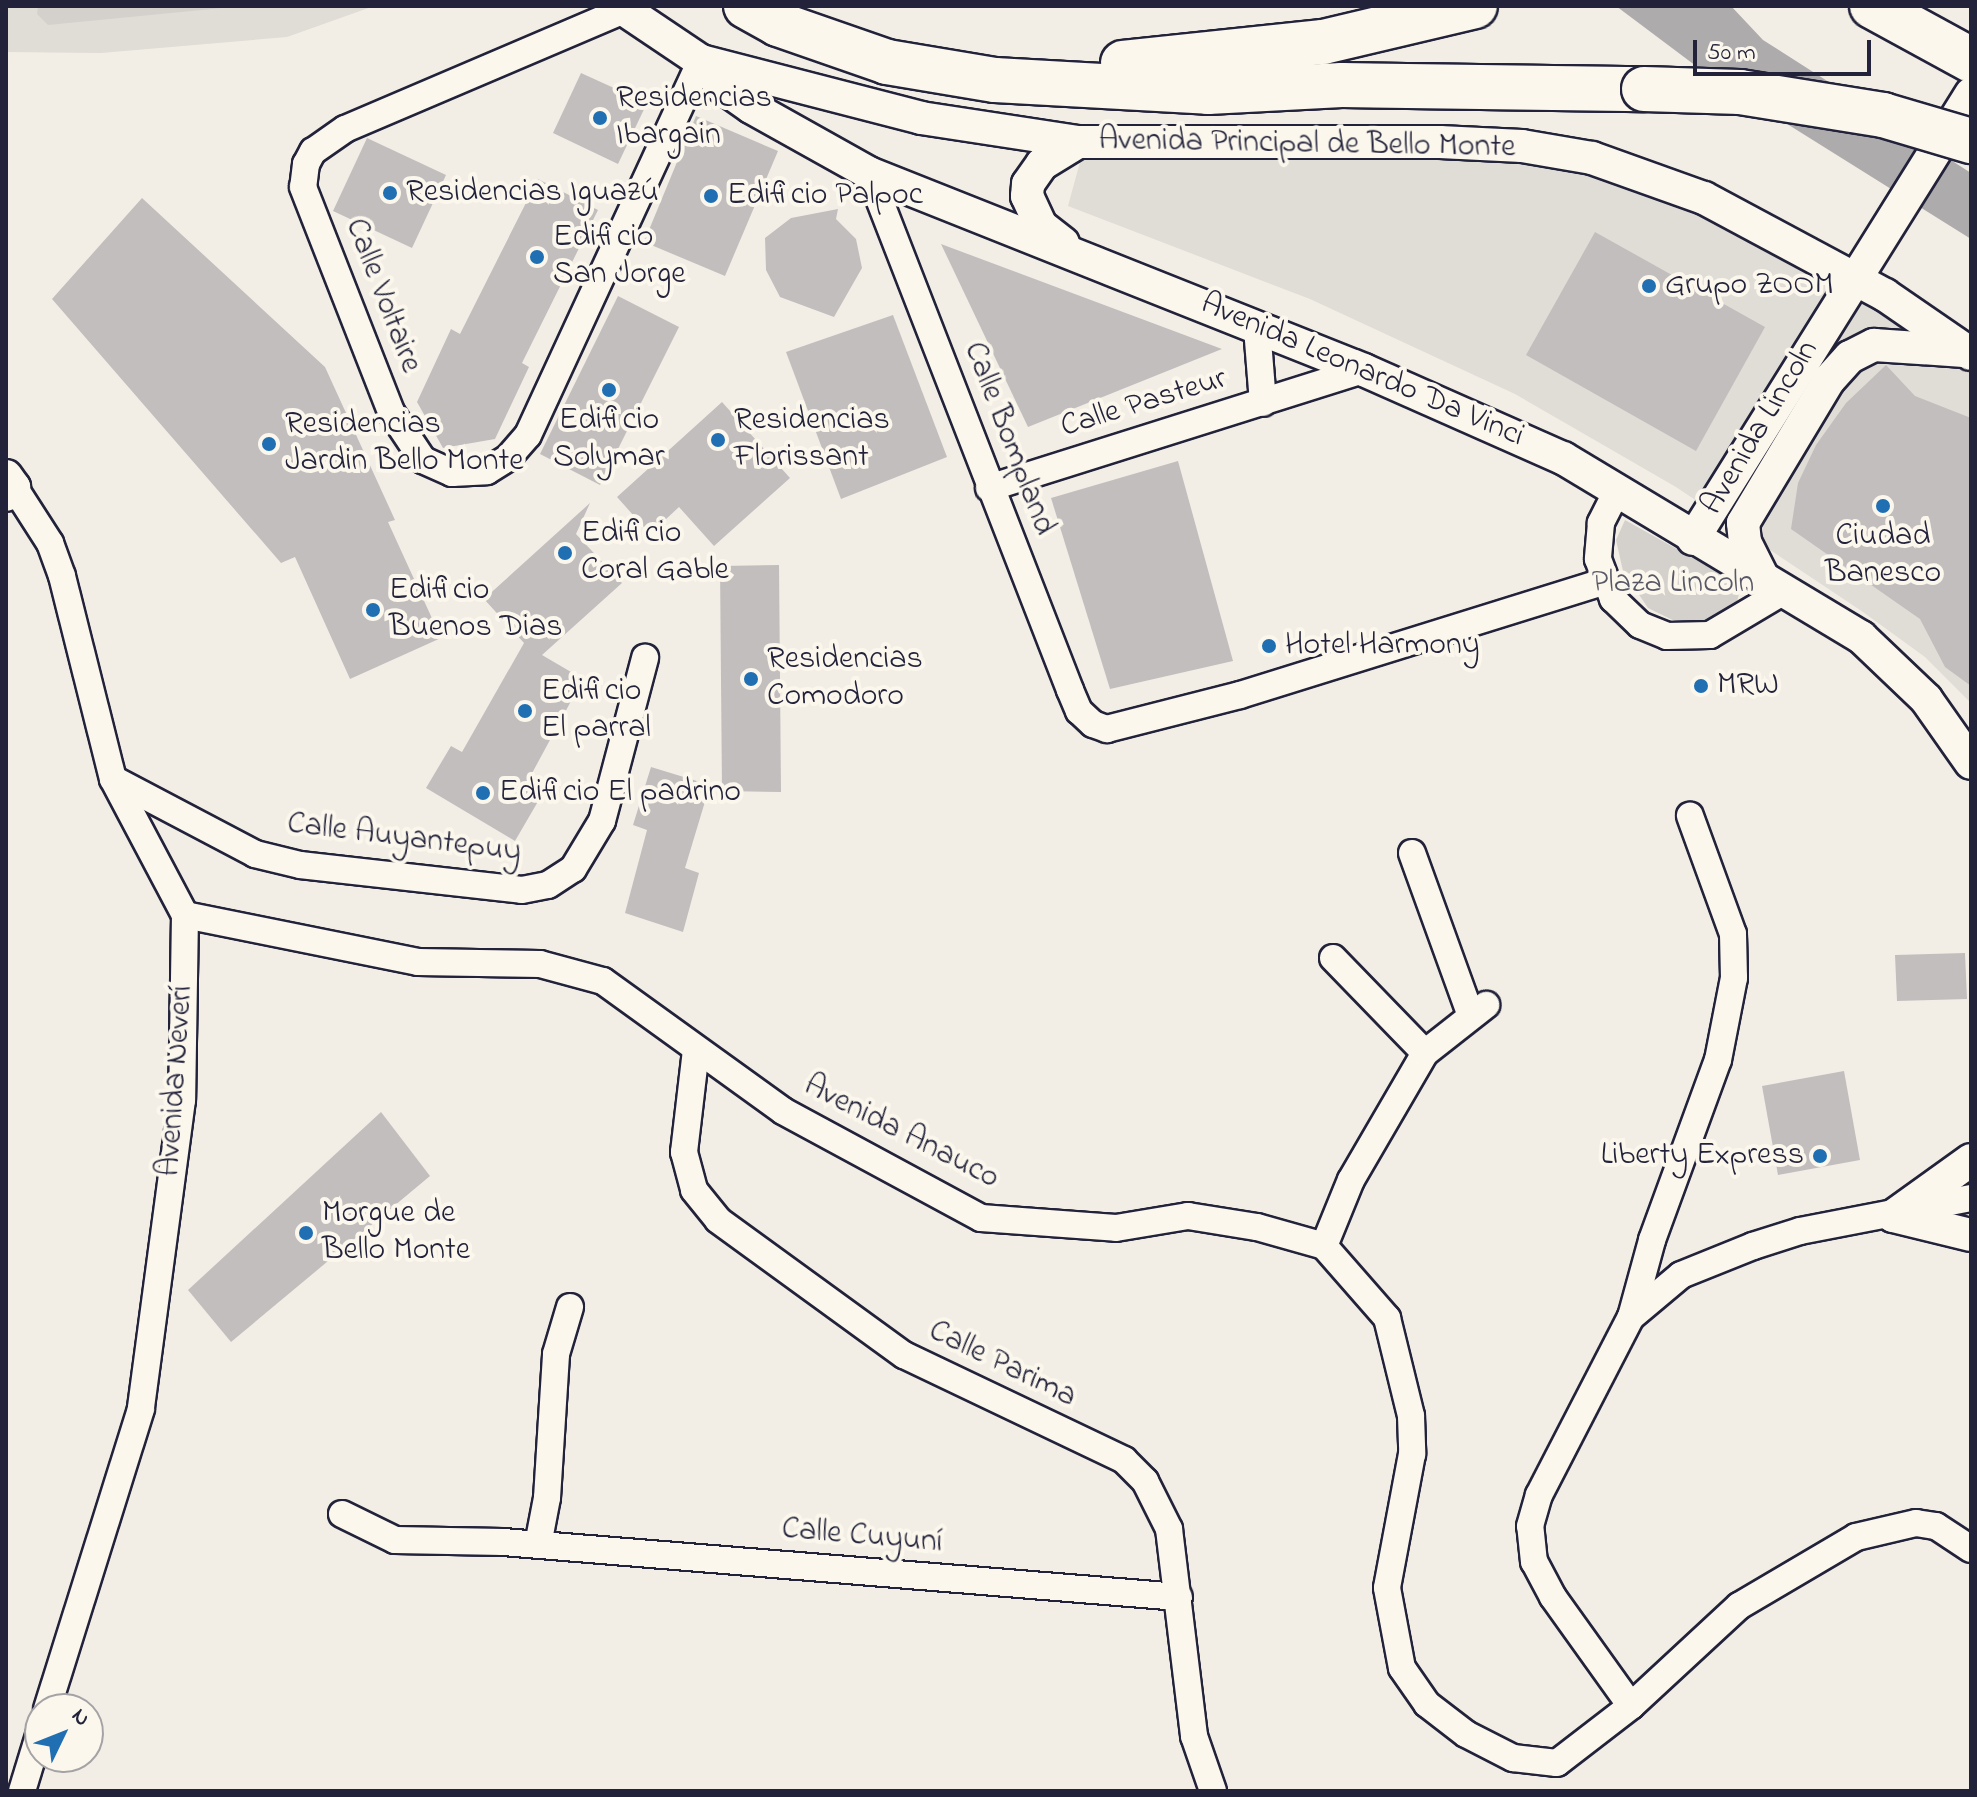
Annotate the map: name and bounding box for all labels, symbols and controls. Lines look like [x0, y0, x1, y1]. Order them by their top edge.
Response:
scale bar [1697, 24, 1875, 74]
text: 50 m [1707, 36, 1756, 71]
place label: Residencias Ibargain [616, 81, 772, 156]
marker: Residencias Ibargain [591, 109, 609, 127]
street label: Avenida Principal de Bello Monte [1098, 122, 1516, 168]
place label: Residencias Iguazú [406, 174, 659, 212]
place label: Edificio Palpoc [727, 177, 923, 215]
marker: Residencias Iguazú [381, 184, 399, 202]
marker: Edificio Palpoc [702, 187, 720, 205]
street label: Calle Voltaire [335, 213, 429, 379]
place label: Edificio San Jorge [553, 220, 686, 295]
marker: Edificio San Jorge [528, 248, 546, 266]
place label: Grupo ZOOM [1665, 267, 1834, 305]
marker: Grupo ZOOM [1640, 277, 1658, 295]
street label: Avenida Leonardo Da Vinci [1195, 285, 1529, 457]
street label: Avenida Lincoln [1694, 334, 1828, 522]
street label: Calle Bompland [954, 337, 1062, 541]
street label: Calle Pasteur [1056, 361, 1232, 447]
marker: Edificio Solymar [600, 381, 618, 399]
place label: Edificio Solymar [553, 403, 665, 478]
place label: Residencias Florissant [734, 403, 890, 478]
place label: Residencias Jardin Bello Monte [285, 407, 524, 482]
marker: Residencias Florissant [709, 431, 727, 449]
marker: Residencias Jardin Bello Monte [260, 435, 278, 453]
marker: Ciudad Banesco [1874, 497, 1892, 515]
place label: Edificio Coral Gable [581, 516, 729, 591]
place label: Ciudad Banesco [1825, 519, 1941, 594]
marker: Edificio Coral Gable [556, 544, 574, 562]
park label: Plaza Lincoln [1592, 565, 1754, 603]
place label: Edificio Buenos Dias [389, 573, 563, 648]
marker: Edificio Buenos Dias [364, 601, 382, 619]
place label: Hotel Harmony [1285, 627, 1480, 665]
marker: Hotel Harmony [1260, 637, 1278, 655]
place label: Residencias Comodoro [767, 642, 923, 717]
place label: MRW [1717, 667, 1779, 705]
marker: Residencias Comodoro [742, 670, 760, 688]
place label: Edificio El parral [541, 674, 651, 749]
marker: MRW [1692, 677, 1710, 695]
marker: Edificio El parral [516, 702, 534, 720]
place label: Edificio El padrino [499, 774, 741, 812]
marker: Edificio El padrino [474, 784, 492, 802]
street label: Calle Auyantepuy [285, 806, 523, 872]
street label: Avenida Neverí [151, 984, 203, 1178]
street label: Avenida Anauco [797, 1067, 1005, 1199]
place label: Liberty Express [1601, 1137, 1804, 1175]
marker: Liberty Express [1811, 1147, 1829, 1165]
place label: Morgue de Bello Monte [322, 1196, 470, 1271]
marker: Morgue de Bello Monte [297, 1224, 315, 1242]
street label: Calle Parima [922, 1313, 1082, 1417]
street label: Calle Cuyuní [780, 1511, 944, 1563]
north arrow [24, 1693, 104, 1773]
text: N [63, 1702, 97, 1734]

